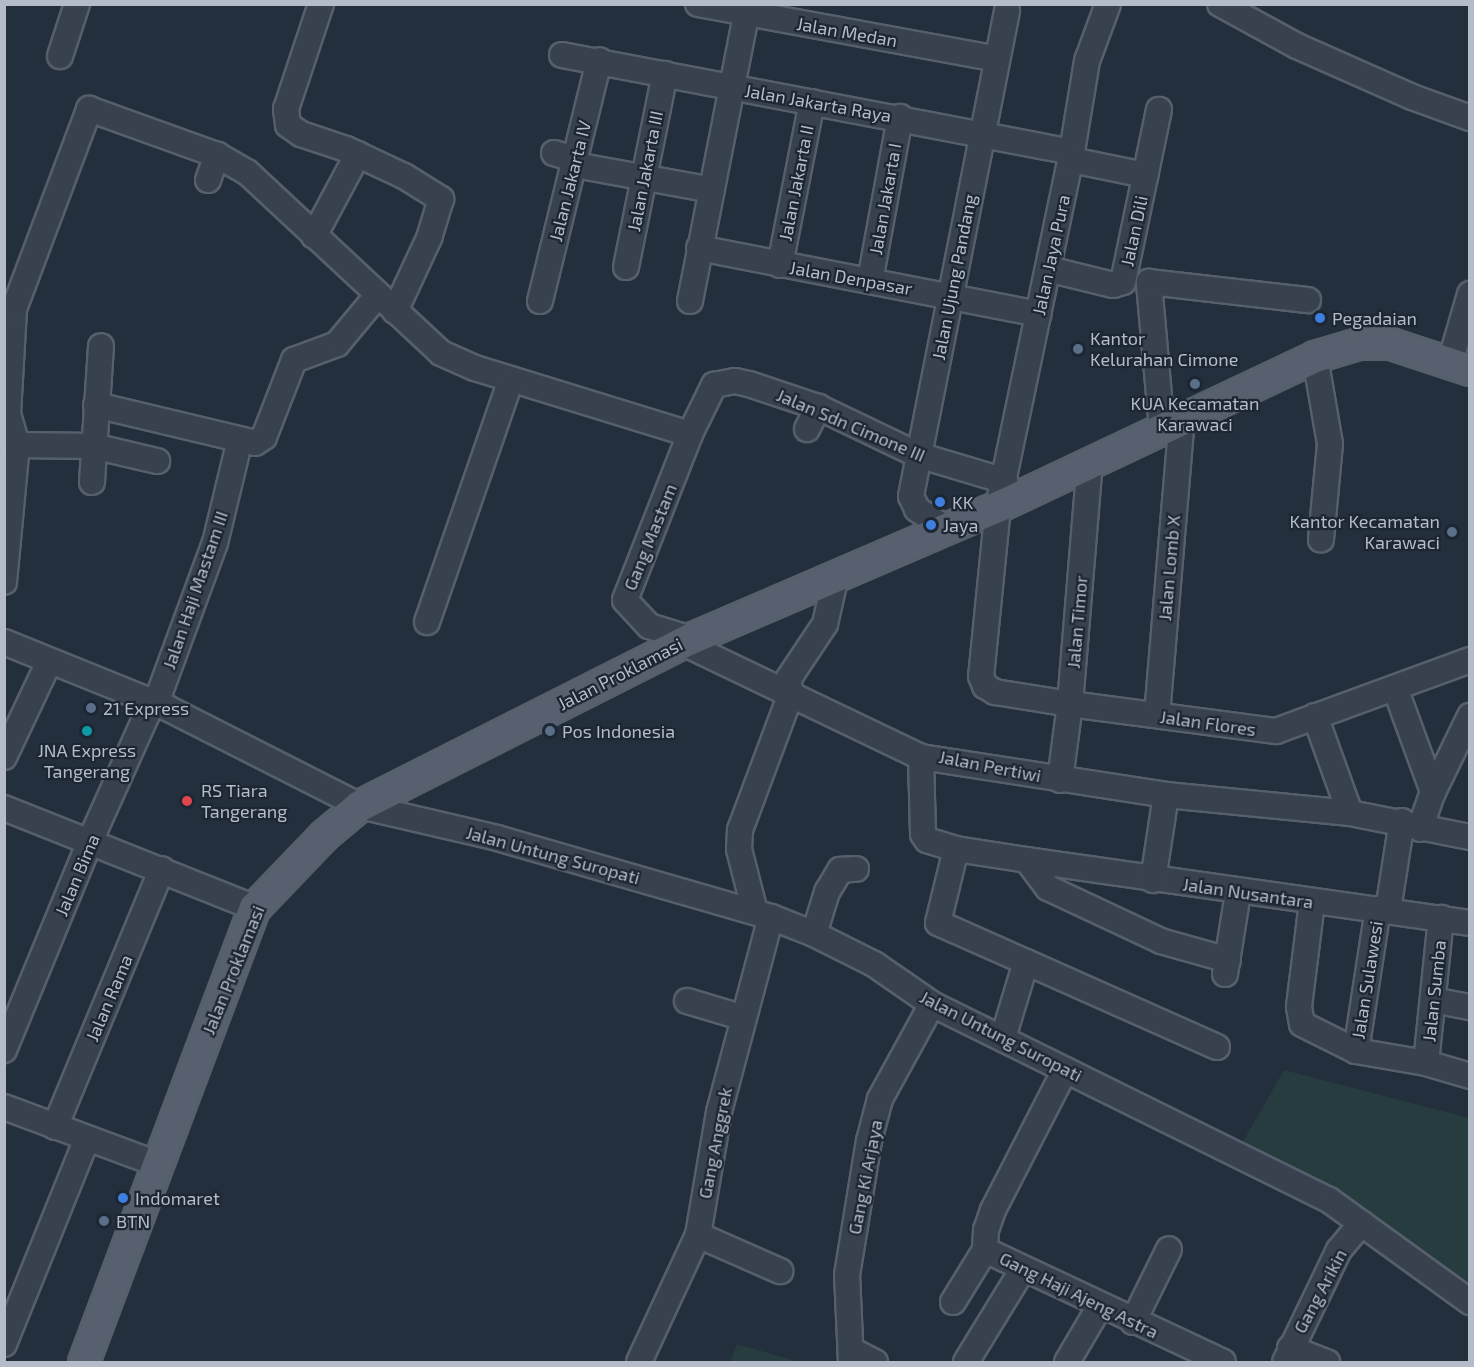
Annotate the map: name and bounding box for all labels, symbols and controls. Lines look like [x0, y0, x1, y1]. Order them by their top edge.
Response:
street label: Jalan Medan [795, 13, 899, 51]
street label: Jalan Jakarta Raya [743, 79, 893, 127]
street label: Jalan Jakarta III [623, 109, 667, 233]
street label: Jalan Jakarta IV [544, 118, 596, 244]
street label: Jalan Jakarta II [774, 123, 818, 243]
street label: Jalan Jakarta I [865, 141, 905, 257]
street label: Jalan Ujung Pandang [927, 192, 981, 362]
street label: Jalan Jaya Pura [1028, 193, 1074, 317]
street label: Jalan Dili [1116, 194, 1152, 268]
street label: Jalan Denpasar [788, 257, 914, 299]
place label: Pegadaian [1332, 307, 1417, 329]
marker: Pegadaian [1313, 311, 1327, 325]
place label: Kantor Kelurahan Cimone [1090, 328, 1238, 370]
marker: Kantor Kelurahan Cimone [1071, 342, 1085, 356]
marker: KUA Kecamatan Karawaci [1188, 377, 1202, 391]
street label: Jalan Sdn Cimone III [773, 384, 929, 466]
place label: KUA Kecamatan Karawaci [1130, 393, 1260, 436]
street label: Gang Mastam [619, 481, 681, 593]
place label: KK [952, 491, 973, 513]
marker: KK [933, 495, 947, 509]
street label: Jalan Haji Mastam III [158, 508, 232, 672]
place label: Kantor Kecamatan Karawaci [1289, 511, 1440, 554]
place label: Jaya [943, 514, 978, 536]
street label: Jalan Lomb X [1154, 514, 1184, 622]
marker: Jaya [924, 518, 938, 532]
marker: Kantor Kecamatan Karawaci [1445, 525, 1459, 539]
street label: Jalan Timor [1062, 574, 1092, 670]
street label: Jalan Proklamasi [554, 633, 686, 715]
place label: 21 Express [103, 697, 189, 719]
marker: 21 Express [84, 701, 98, 715]
street label: Jalan Flores [1159, 706, 1257, 740]
place label: Pos Indonesia [562, 720, 675, 742]
marker: JNA Express Tangerang [80, 724, 94, 738]
marker: Pos Indonesia [543, 724, 557, 738]
place label: JNA Express Tangerang [38, 740, 136, 783]
street label: Jalan Pertiwi [937, 746, 1043, 786]
place label: RS Tiara Tangerang [201, 780, 287, 822]
marker: RS Tiara Tangerang [178, 792, 196, 810]
street label: Jalan Untung Suropati [464, 821, 642, 889]
street label: Jalan Bima [50, 831, 104, 919]
street label: Jalan Nusantara [1181, 873, 1315, 913]
street label: Jalan Proklamasi [197, 902, 269, 1038]
street label: Jalan Sulawesi [1347, 919, 1387, 1041]
street label: Jalan Sumba [1418, 939, 1450, 1043]
street label: Jalan Rama [81, 951, 137, 1045]
street label: Jalan Untung Suropati [916, 986, 1086, 1086]
street label: Gang Anggrek [694, 1085, 736, 1201]
street label: Gang Ki Arjaya [843, 1118, 887, 1236]
place label: Indomaret [135, 1187, 220, 1209]
marker: Indomaret [116, 1191, 130, 1205]
place label: BTN [116, 1210, 150, 1232]
marker: BTN [97, 1214, 111, 1228]
street label: Gang Arikin [1289, 1245, 1351, 1337]
street label: Gang Haji Ajeng Astra [996, 1247, 1162, 1343]

